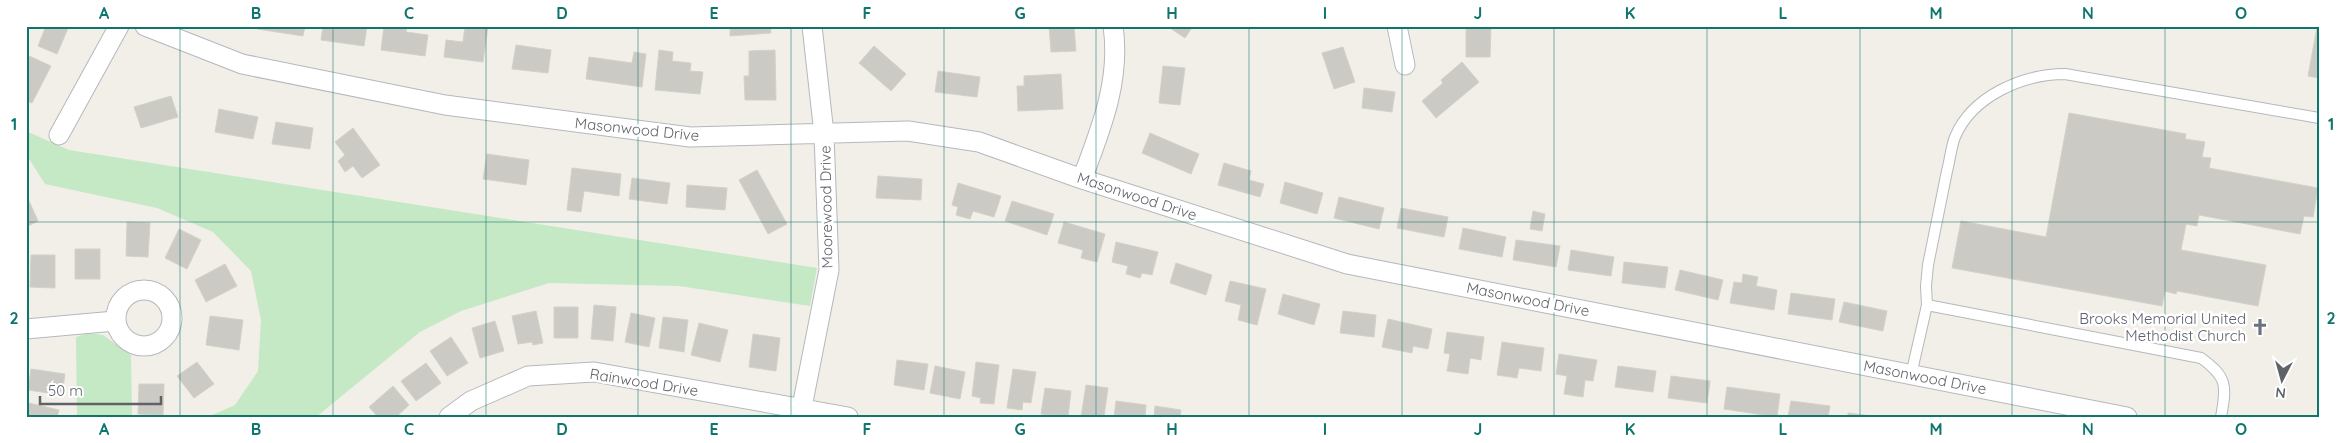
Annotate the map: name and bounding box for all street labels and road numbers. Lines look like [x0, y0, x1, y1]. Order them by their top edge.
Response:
street label: Masonwood Drive [574, 113, 700, 145]
street label: Moorewood Drive [815, 145, 837, 269]
street label: Masonwood Drive [1075, 168, 1199, 224]
street label: Masonwood Drive [1465, 278, 1591, 320]
street label: Masonwood Drive [1862, 356, 1988, 398]
street label: Rainwood Drive [588, 364, 700, 400]

